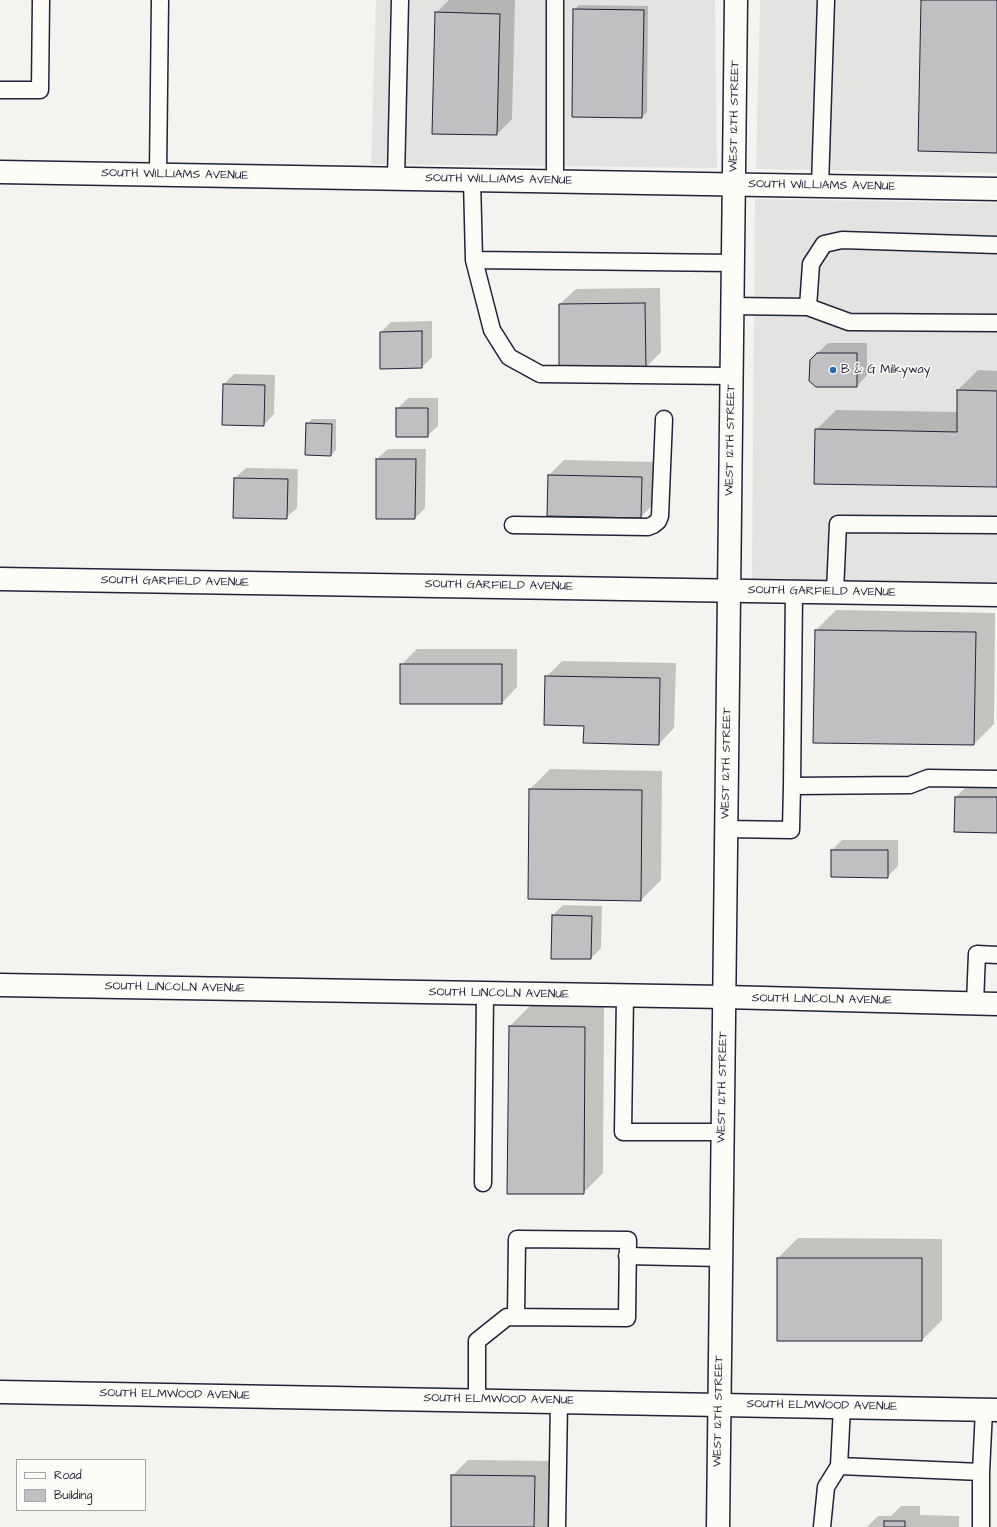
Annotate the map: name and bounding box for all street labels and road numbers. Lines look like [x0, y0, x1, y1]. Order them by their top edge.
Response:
street label: WEST 12TH STREET [727, 60, 743, 172]
street label: SOUTH WILLIAMS AVENUE [101, 167, 249, 183]
street label: SOUTH WILLIAMS AVENUE [425, 172, 573, 188]
street label: SOUTH WILLIAMS AVENUE [748, 178, 896, 194]
street label: WEST 12TH STREET [723, 384, 739, 496]
street label: SOUTH GARFIELD AVENUE [101, 574, 249, 590]
street label: SOUTH GARFIELD AVENUE [425, 578, 573, 594]
street label: SOUTH GARFIELD AVENUE [748, 584, 896, 600]
street label: WEST 12TH STREET [719, 707, 735, 819]
street label: SOUTH LINCOLN AVENUE [105, 980, 245, 996]
street label: SOUTH LINCOLN AVENUE [429, 986, 569, 1002]
street label: SOUTH LINCOLN AVENUE [752, 992, 892, 1008]
street label: WEST 12TH STREET [715, 1031, 731, 1143]
street label: WEST 12TH STREET [711, 1355, 727, 1467]
street label: SOUTH ELMWOOD AVENUE [99, 1386, 251, 1404]
street label: SOUTH ELMWOOD AVENUE [423, 1391, 575, 1409]
street label: SOUTH ELMWOOD AVENUE [746, 1397, 898, 1415]

